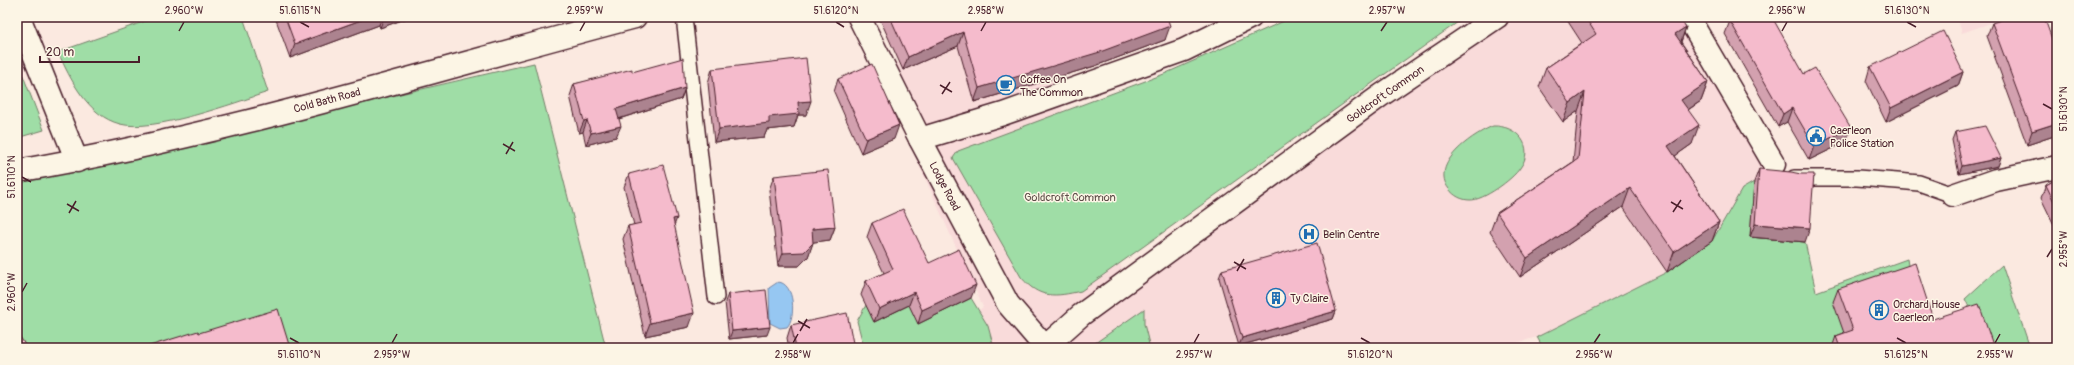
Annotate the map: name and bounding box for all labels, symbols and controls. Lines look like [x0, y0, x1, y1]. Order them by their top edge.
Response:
text: 2.960°W [165, 5, 204, 17]
text: 51.6115°N [279, 5, 321, 17]
text: 2.959°W [567, 5, 604, 17]
text: 51.6120°N [814, 5, 859, 17]
text: 2.958°W [968, 5, 1005, 17]
text: 2.957°W [1369, 5, 1406, 17]
text: 2.956°W [1768, 5, 1806, 17]
text: 51.6130°N [1885, 5, 1930, 17]
scale bar [40, 38, 139, 64]
text: 20 m [46, 45, 75, 60]
street label: Goldcroft Common [1344, 63, 1427, 126]
place label: Coffee On The Common [1020, 73, 1083, 99]
cafe icon: Coffee On The Common [995, 74, 1017, 96]
street label: Cold Bath Road [292, 85, 362, 116]
text: 51.6130°N [2058, 86, 2070, 131]
place label: Caerleon Police Station [1830, 124, 1894, 150]
public building icon: Caerleon Police Station [1805, 125, 1827, 147]
text: 51.6110°N [6, 155, 18, 199]
street label: Lodge Road [926, 160, 963, 213]
park label: Goldcroft Common [1024, 191, 1116, 204]
hospital icon: Belin Centre [1298, 223, 1320, 245]
place label: Belin Centre [1323, 228, 1380, 241]
text: 2.955°W [2058, 230, 2070, 267]
text: 2.960°W [6, 272, 18, 311]
building icon: Ty Claire [1265, 287, 1287, 309]
place label: Ty Claire [1290, 292, 1329, 305]
place label: Orchard House Caerleon [1893, 298, 1961, 324]
building icon: Orchard House Caerleon [1868, 299, 1890, 321]
text: 51.6110°N [277, 349, 321, 361]
text: 2.959°W [374, 349, 411, 361]
text: 2.958°W [775, 349, 812, 361]
text: 2.957°W [1176, 349, 1213, 361]
text: 51.6120°N [1348, 349, 1393, 361]
text: 2.956°W [1575, 349, 1613, 361]
text: 51.6125°N [1884, 349, 1928, 361]
text: 2.955°W [1977, 349, 2014, 361]

